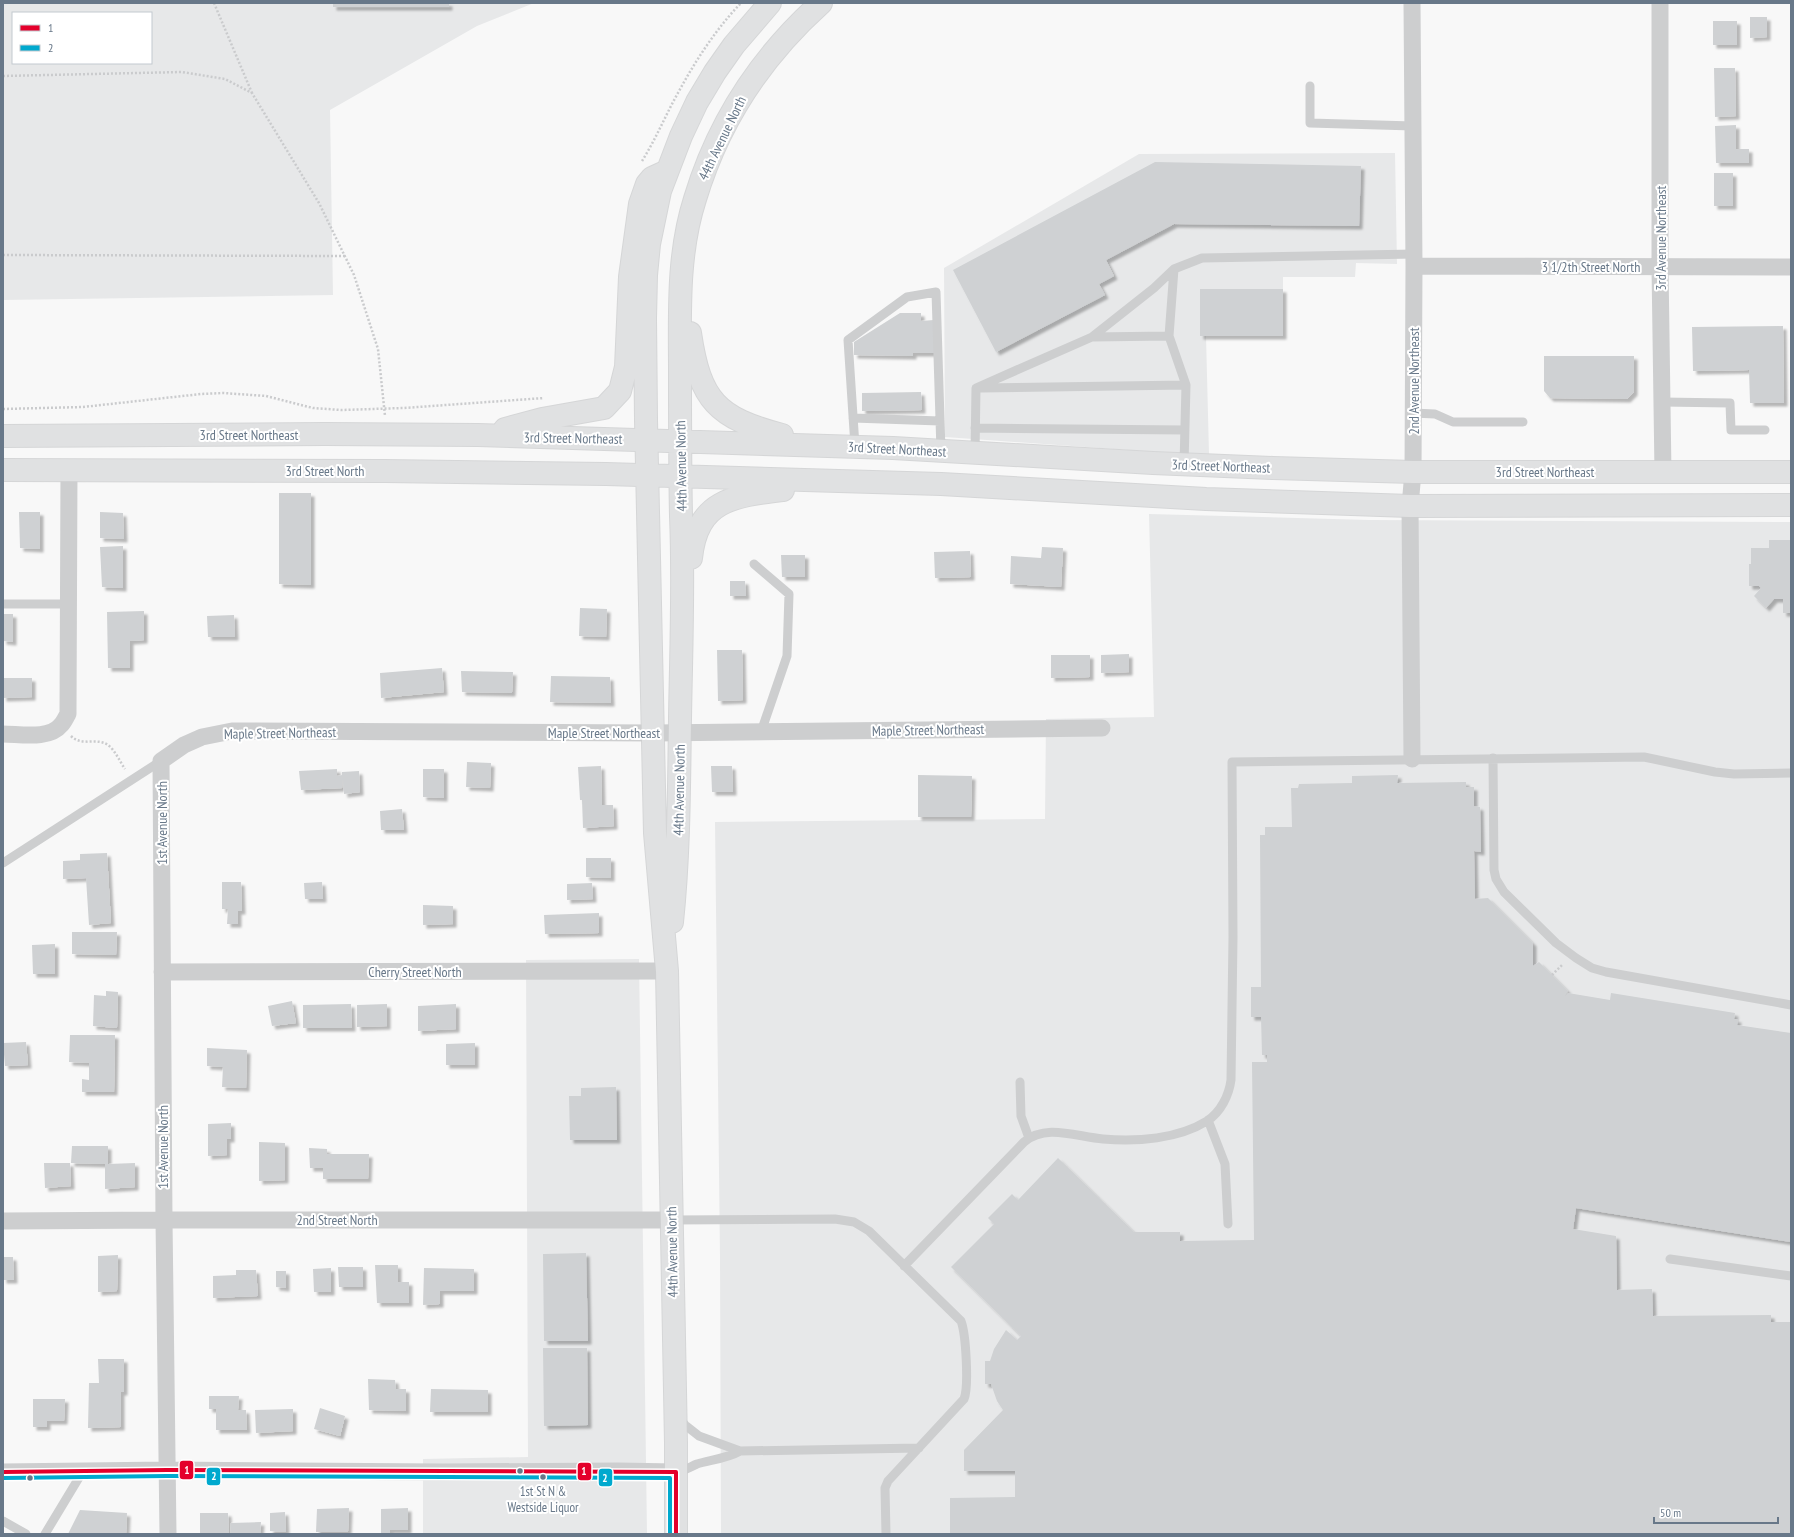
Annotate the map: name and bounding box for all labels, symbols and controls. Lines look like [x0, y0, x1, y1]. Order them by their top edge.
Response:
legend [12, 12, 152, 64]
text: 1 [48, 20, 53, 35]
text: 2 [48, 40, 53, 55]
street label: 44th Avenue North [694, 93, 750, 183]
street label: 3rd Avenue Northeast [1652, 185, 1670, 290]
street label: 3 1/2th Street North [1542, 258, 1640, 276]
street label: 2nd Avenue Northeast [1405, 327, 1423, 435]
street label: 44th Avenue North [671, 420, 691, 512]
street label: 3rd Street Northeast [200, 426, 299, 444]
street label: 3rd Street Northeast [523, 428, 623, 448]
street label: 3rd Street Northeast [847, 437, 947, 461]
street label: 3rd Street Northeast [1171, 455, 1271, 477]
street label: 3rd Street North [286, 462, 364, 480]
street label: 3rd Street Northeast [1496, 463, 1595, 481]
street label: Maple Street Northeast [872, 720, 984, 740]
street label: Maple Street Northeast [224, 723, 336, 743]
street label: Maple Street Northeast [548, 724, 660, 742]
street label: 44th Avenue North [669, 744, 689, 836]
street label: 1st Avenue North [153, 781, 171, 865]
street label: Cherry Street North [368, 963, 462, 981]
street label: 1st Avenue North [154, 1105, 172, 1189]
street label: 44th Avenue North [662, 1206, 682, 1298]
street label: 2nd Street North [296, 1211, 378, 1229]
line badge: 1 [179, 1460, 194, 1480]
line badge: 1 [577, 1462, 592, 1481]
text: 1 [184, 1463, 190, 1477]
text: 1 [581, 1464, 587, 1478]
unlabelled marker [515, 1466, 525, 1476]
line badge: 2 [206, 1467, 221, 1486]
line badge: 2 [598, 1468, 613, 1487]
text: 2 [211, 1469, 217, 1483]
text: 2 [602, 1471, 608, 1485]
marker: 1st St N & Westside Liquor [538, 1472, 548, 1482]
unlabelled marker [25, 1473, 35, 1483]
place label: 1st St N & Westside Liquor [507, 1483, 579, 1516]
scale bar [1654, 1499, 1778, 1525]
text: 50 m [1660, 1505, 1681, 1520]

